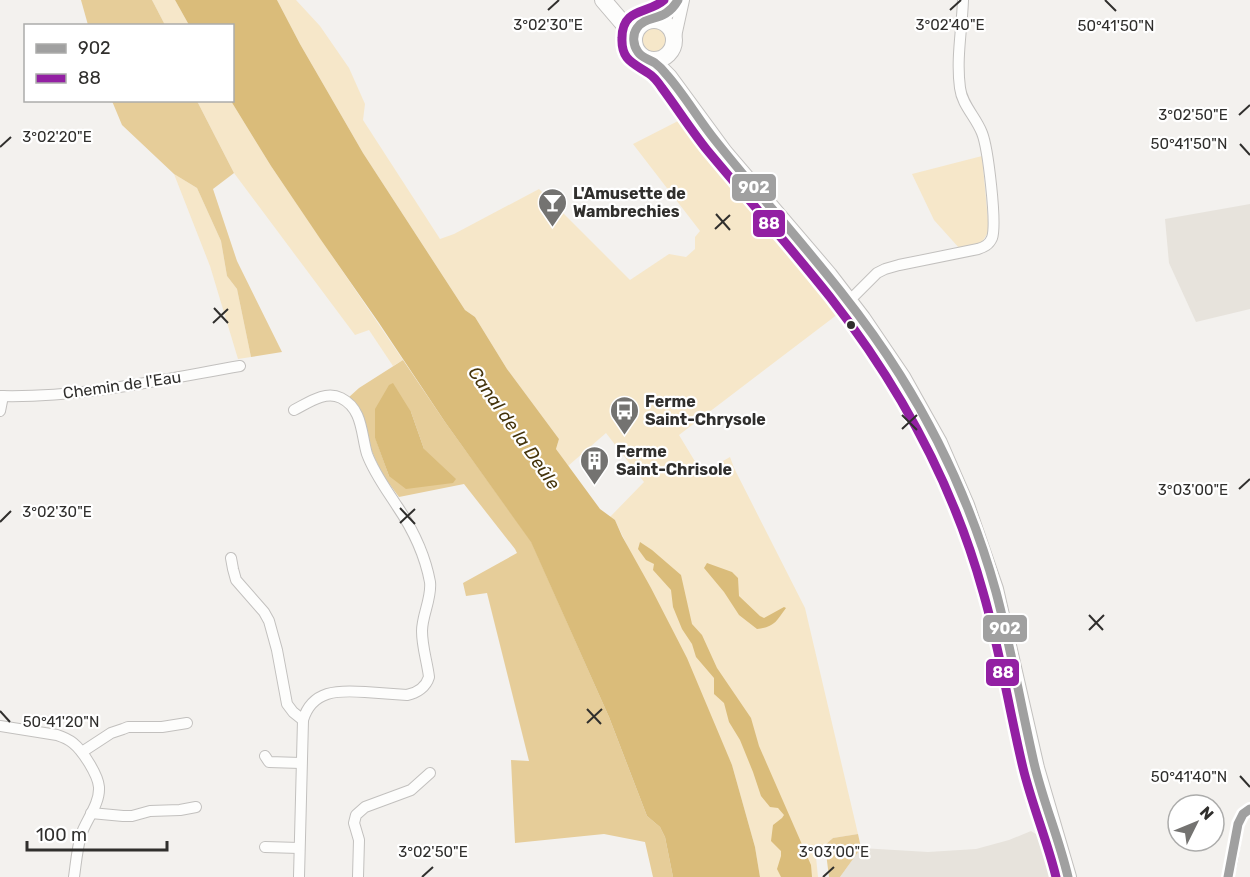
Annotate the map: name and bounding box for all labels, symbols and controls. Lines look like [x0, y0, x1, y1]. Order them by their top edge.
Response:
text: 3°02'30"E [513, 16, 583, 34]
text: 3°02'40"E [915, 16, 985, 34]
text: 50°41'50"N [1078, 17, 1154, 35]
legend [24, 24, 234, 102]
text: 902 [78, 37, 111, 59]
text: 88 [78, 67, 101, 89]
text: 3°02'50"E [1158, 106, 1228, 124]
text: 3°02'20"E [22, 128, 92, 146]
text: 50°41'50"N [1151, 135, 1227, 153]
line badge: 902 [731, 173, 777, 202]
text: 902 [738, 178, 770, 197]
place label: L'Amusette de Wambrechies [573, 184, 686, 221]
bar icon: L'Amusette de Wambrechies [536, 186, 568, 228]
line badge: 88 [752, 209, 786, 238]
text: 88 [758, 214, 780, 233]
unlabelled marker [845, 319, 857, 331]
water label: Canal de la Deûle [463, 362, 565, 494]
street label: Chemin de l'Eau [62, 367, 182, 403]
place label: Ferme Saint-Chrysole [645, 392, 766, 429]
bus stop icon: Ferme Saint-Chrysole [608, 394, 640, 436]
place label: Ferme Saint-Chrisole [616, 442, 732, 479]
building icon: Ferme Saint-Chrisole [579, 444, 611, 486]
text: 3°03'00"E [1158, 481, 1228, 499]
text: 3°02'30"E [22, 503, 92, 521]
line badge: 902 [982, 614, 1028, 643]
text: 902 [989, 619, 1021, 638]
line badge: 88 [985, 658, 1020, 687]
text: 88 [992, 663, 1014, 682]
text: 50°41'20"N [23, 713, 99, 731]
text: 50°41'40"N [1151, 768, 1227, 786]
north arrow [1166, 793, 1226, 853]
text: N [1196, 802, 1217, 824]
scale bar [27, 814, 166, 852]
text: 100 m [36, 824, 87, 846]
text: 3°02'50"E [398, 843, 468, 861]
text: 3°03'00"E [799, 843, 869, 861]

